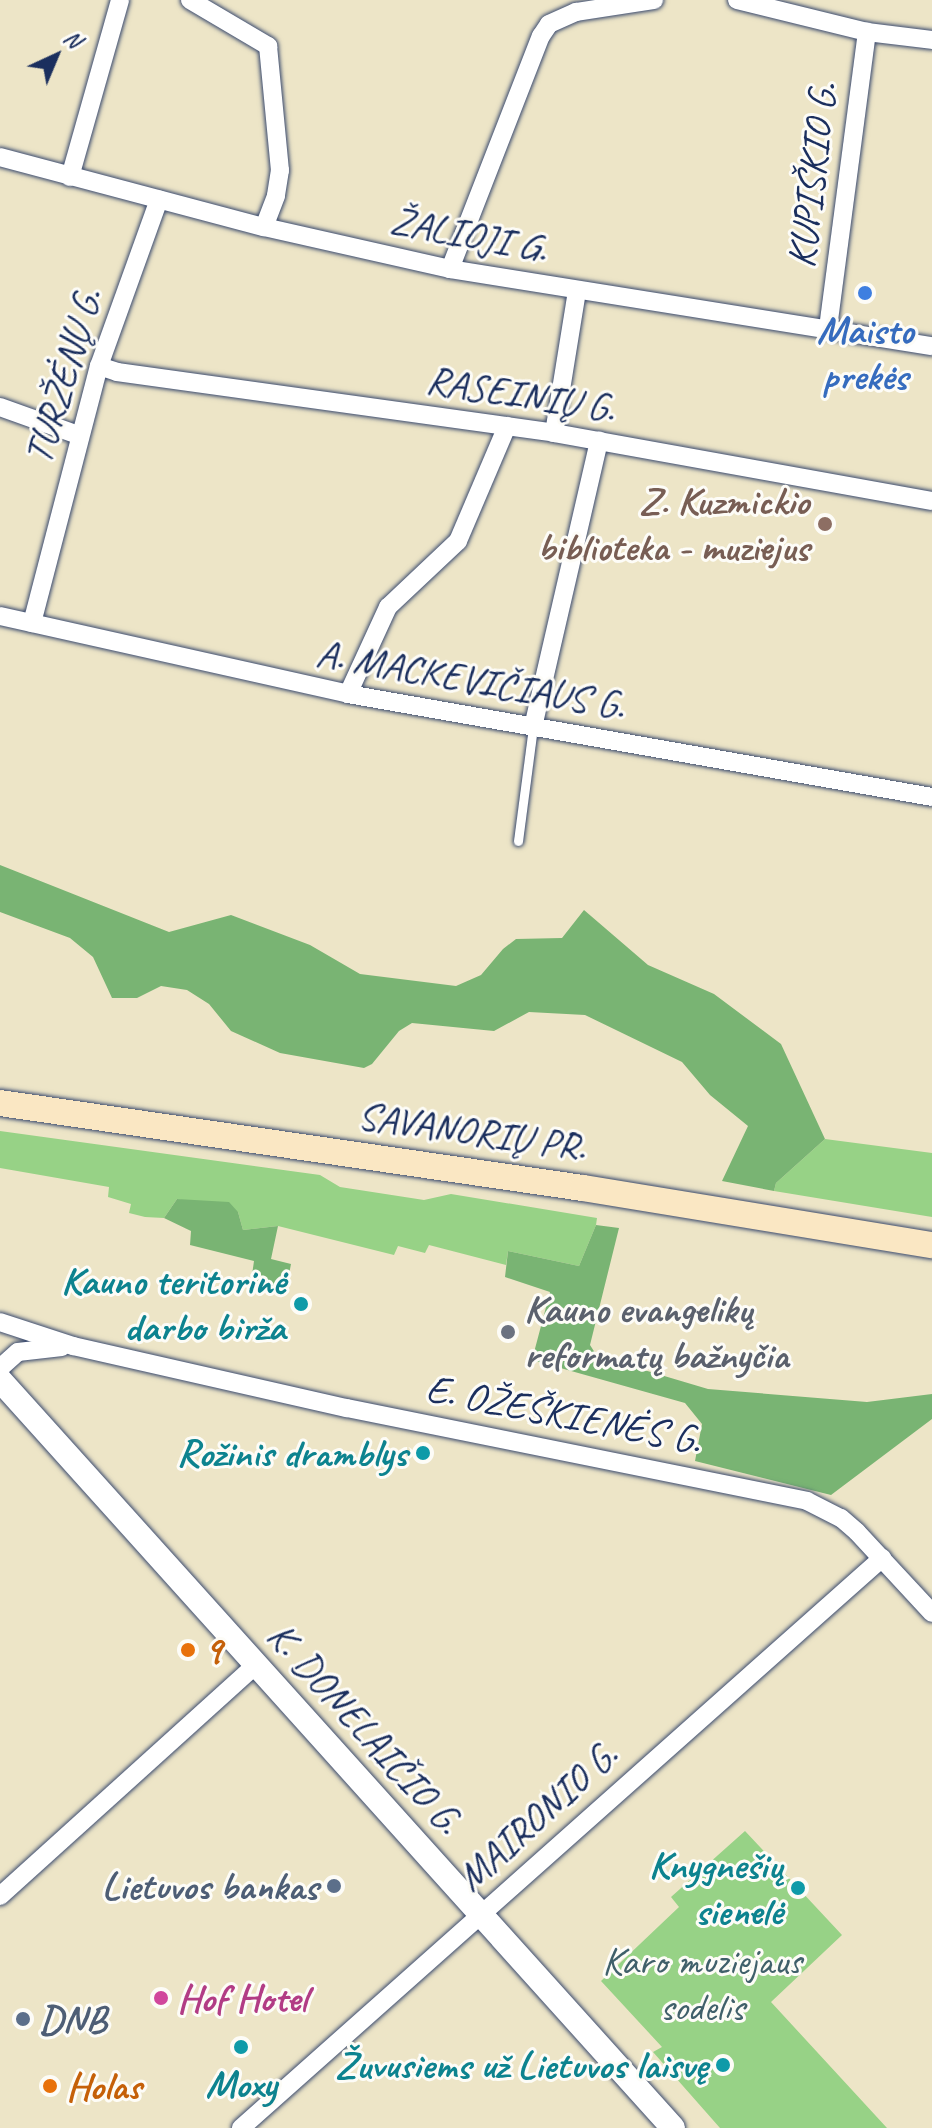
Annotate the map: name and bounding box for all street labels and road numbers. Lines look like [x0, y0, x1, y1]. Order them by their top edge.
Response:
street label: KUPIŠKIO G. [777, 80, 847, 270]
street label: ŽALIOJI G. [387, 195, 551, 273]
street label: TURŽĖNŲ G. [14, 283, 112, 469]
street label: RASEINIŲ G. [423, 355, 619, 433]
street label: A. MACKEVIČIAUS G. [313, 628, 629, 730]
street label: SAVANORIŲ PR. [355, 1091, 589, 1171]
street label: E. OŽEŠKIENĖS G. [423, 1364, 705, 1464]
street label: K. DONELAIČIO G. [257, 1612, 473, 1844]
street label: MAIRONIO G. [447, 1731, 627, 1901]

